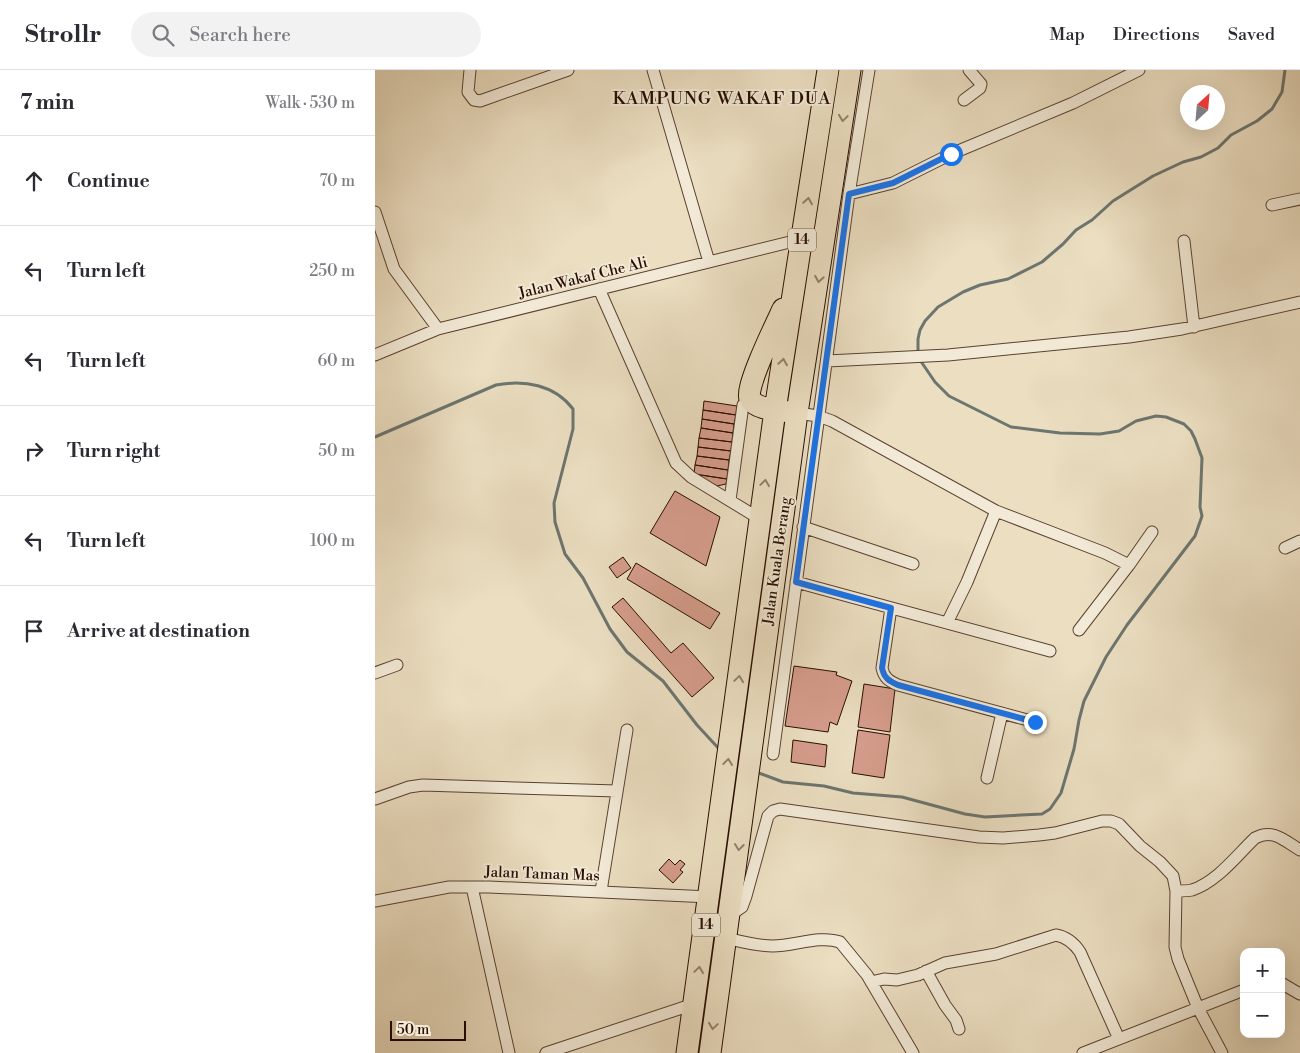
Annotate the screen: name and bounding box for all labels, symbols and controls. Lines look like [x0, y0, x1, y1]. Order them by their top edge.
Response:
search box [131, 12, 481, 57]
text: Strollr [25, 20, 101, 50]
icon: search [149, 21, 177, 49]
text: Search here [189, 23, 291, 47]
text: Map [1049, 23, 1085, 46]
text: Directions [1113, 23, 1200, 46]
text: Saved [1228, 23, 1275, 46]
north arrow [1180, 85, 1225, 130]
district label: KAMPUNG WAKAF DUA [612, 87, 832, 110]
text: 7 min [20, 90, 74, 116]
text: Walk · 530 m [266, 93, 355, 113]
one-way arrow [839, 114, 849, 123]
route start [940, 143, 963, 166]
icon: ahead [20, 167, 48, 195]
text: Continue [67, 169, 150, 193]
text: 70 m [319, 171, 355, 191]
one-way arrow [803, 197, 813, 206]
road number: 14 [788, 228, 816, 252]
street label: Jalan Wakaf Che Ali [516, 253, 650, 303]
icon: left [20, 257, 48, 285]
text: Turn left [67, 259, 146, 283]
text: 250 m [309, 261, 355, 281]
one-way arrow [814, 275, 824, 283]
icon: left [20, 347, 48, 375]
text: Turn left [67, 349, 146, 373]
text: 60 m [317, 351, 355, 371]
one-way arrow [777, 358, 787, 366]
icon: right [20, 437, 48, 465]
text: Turn right [67, 439, 160, 463]
text: 50 m [318, 441, 355, 461]
one-way arrow [759, 479, 770, 487]
street label: Jalan Kuala Berang [758, 495, 795, 627]
icon: left [20, 527, 48, 555]
text: Turn left [67, 529, 146, 553]
text: 100 m [310, 531, 355, 551]
icon: arrive [20, 617, 48, 645]
text: Arrive at destination [67, 619, 250, 643]
one-way arrow [733, 674, 744, 682]
route end [1024, 711, 1047, 734]
one-way arrow [722, 757, 732, 766]
one-way arrow [734, 844, 745, 852]
street label: Jalan Taman Mas [483, 862, 600, 886]
road number: 14 [692, 914, 720, 936]
map controls [1240, 948, 1285, 1038]
button: + [1240, 948, 1285, 993]
one-way arrow [693, 966, 704, 974]
button: − [1240, 993, 1285, 1038]
scale bar [390, 1018, 466, 1041]
text: 50 m [397, 1021, 429, 1039]
one-way arrow [709, 1021, 719, 1030]

